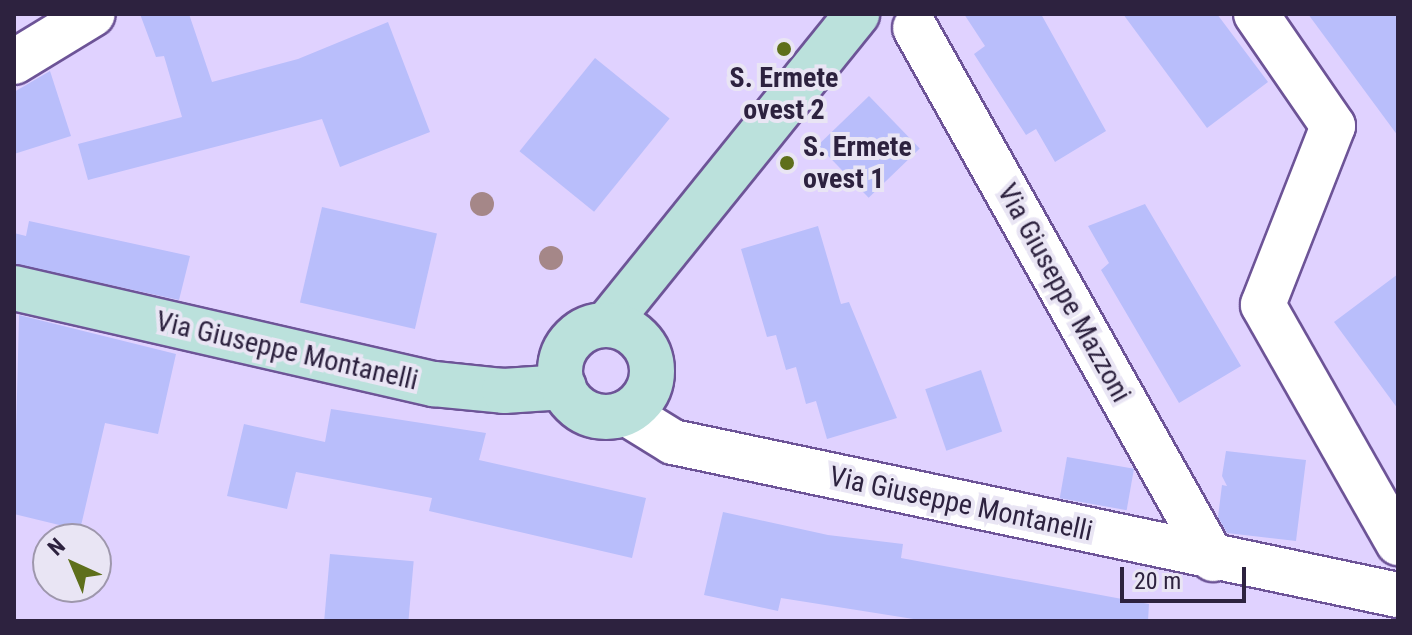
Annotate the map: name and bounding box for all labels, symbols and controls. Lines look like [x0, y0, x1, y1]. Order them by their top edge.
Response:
marker: S. Ermete ovest 2 [775, 40, 793, 58]
place label: S. Ermete ovest 2 [730, 61, 838, 127]
place label: S. Ermete ovest 1 [803, 130, 912, 196]
marker: S. Ermete ovest 1 [778, 154, 796, 172]
street label: Via Giuseppe Mazzoni [990, 178, 1138, 408]
street label: Via Giuseppe Montanelli [153, 304, 421, 398]
street label: Via Giuseppe Montanelli [826, 460, 1096, 548]
north arrow [32, 523, 112, 603]
text: N [43, 533, 70, 560]
scale bar [1124, 551, 1250, 601]
text: 20 m [1134, 567, 1181, 595]

